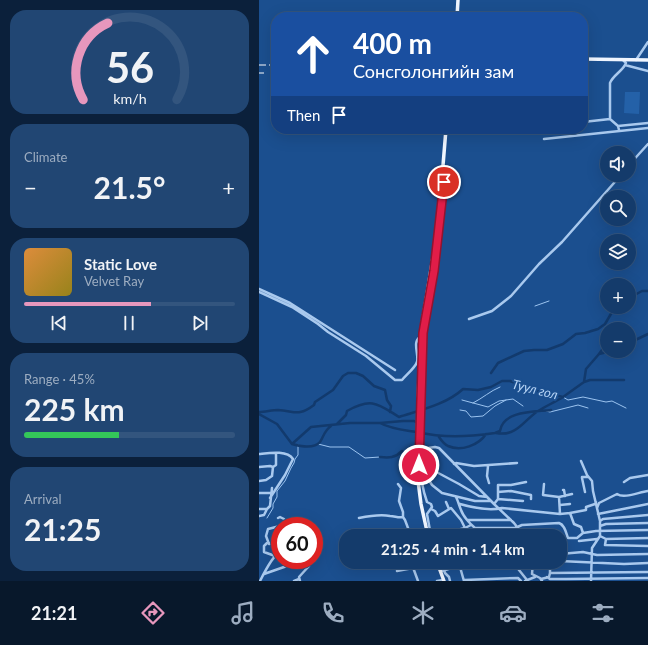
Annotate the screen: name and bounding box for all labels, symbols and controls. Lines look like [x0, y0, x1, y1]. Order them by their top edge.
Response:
text: 400 m [353, 26, 432, 60]
icon: ahead [287, 28, 339, 80]
text: 56 [105, 42, 154, 92]
text: Сонсголонгийн зам [353, 60, 514, 82]
text: km/h [113, 90, 146, 107]
icon: arrive [328, 104, 350, 126]
text: Then [287, 106, 320, 124]
map controls [600, 146, 636, 358]
button: sound [600, 146, 636, 182]
text: Climate [24, 149, 67, 165]
pin [427, 165, 461, 199]
text: 21.5° [94, 169, 165, 205]
icon: arrive [433, 171, 455, 193]
text: − [24, 174, 37, 201]
text: + [222, 174, 235, 201]
button: search [600, 190, 636, 226]
button: layers [600, 234, 636, 270]
text: Static Love [84, 255, 157, 273]
text: Velvet Ray [84, 273, 144, 289]
button: + [600, 278, 636, 314]
icon: previous [48, 312, 70, 334]
icon: pause [118, 312, 140, 334]
icon: next [189, 312, 211, 334]
button: − [600, 322, 636, 358]
text: Range · 45% [24, 371, 95, 387]
water label: Туул гол [510, 376, 560, 402]
text: 225 km [24, 391, 125, 427]
position arrow [398, 444, 440, 486]
text: Arrival [24, 491, 61, 507]
text: 21:25 [24, 511, 101, 547]
speed limit sign: 60 [271, 517, 323, 569]
text: 21:25 · 4 min · 1.4 km [381, 540, 525, 558]
icon: directions [139, 599, 167, 627]
icon: music [229, 599, 257, 627]
icon: phone [319, 599, 347, 627]
icon: climate [409, 599, 437, 627]
icon: car [499, 599, 527, 627]
icon: filters [589, 599, 617, 627]
text: 21:21 [31, 602, 77, 624]

